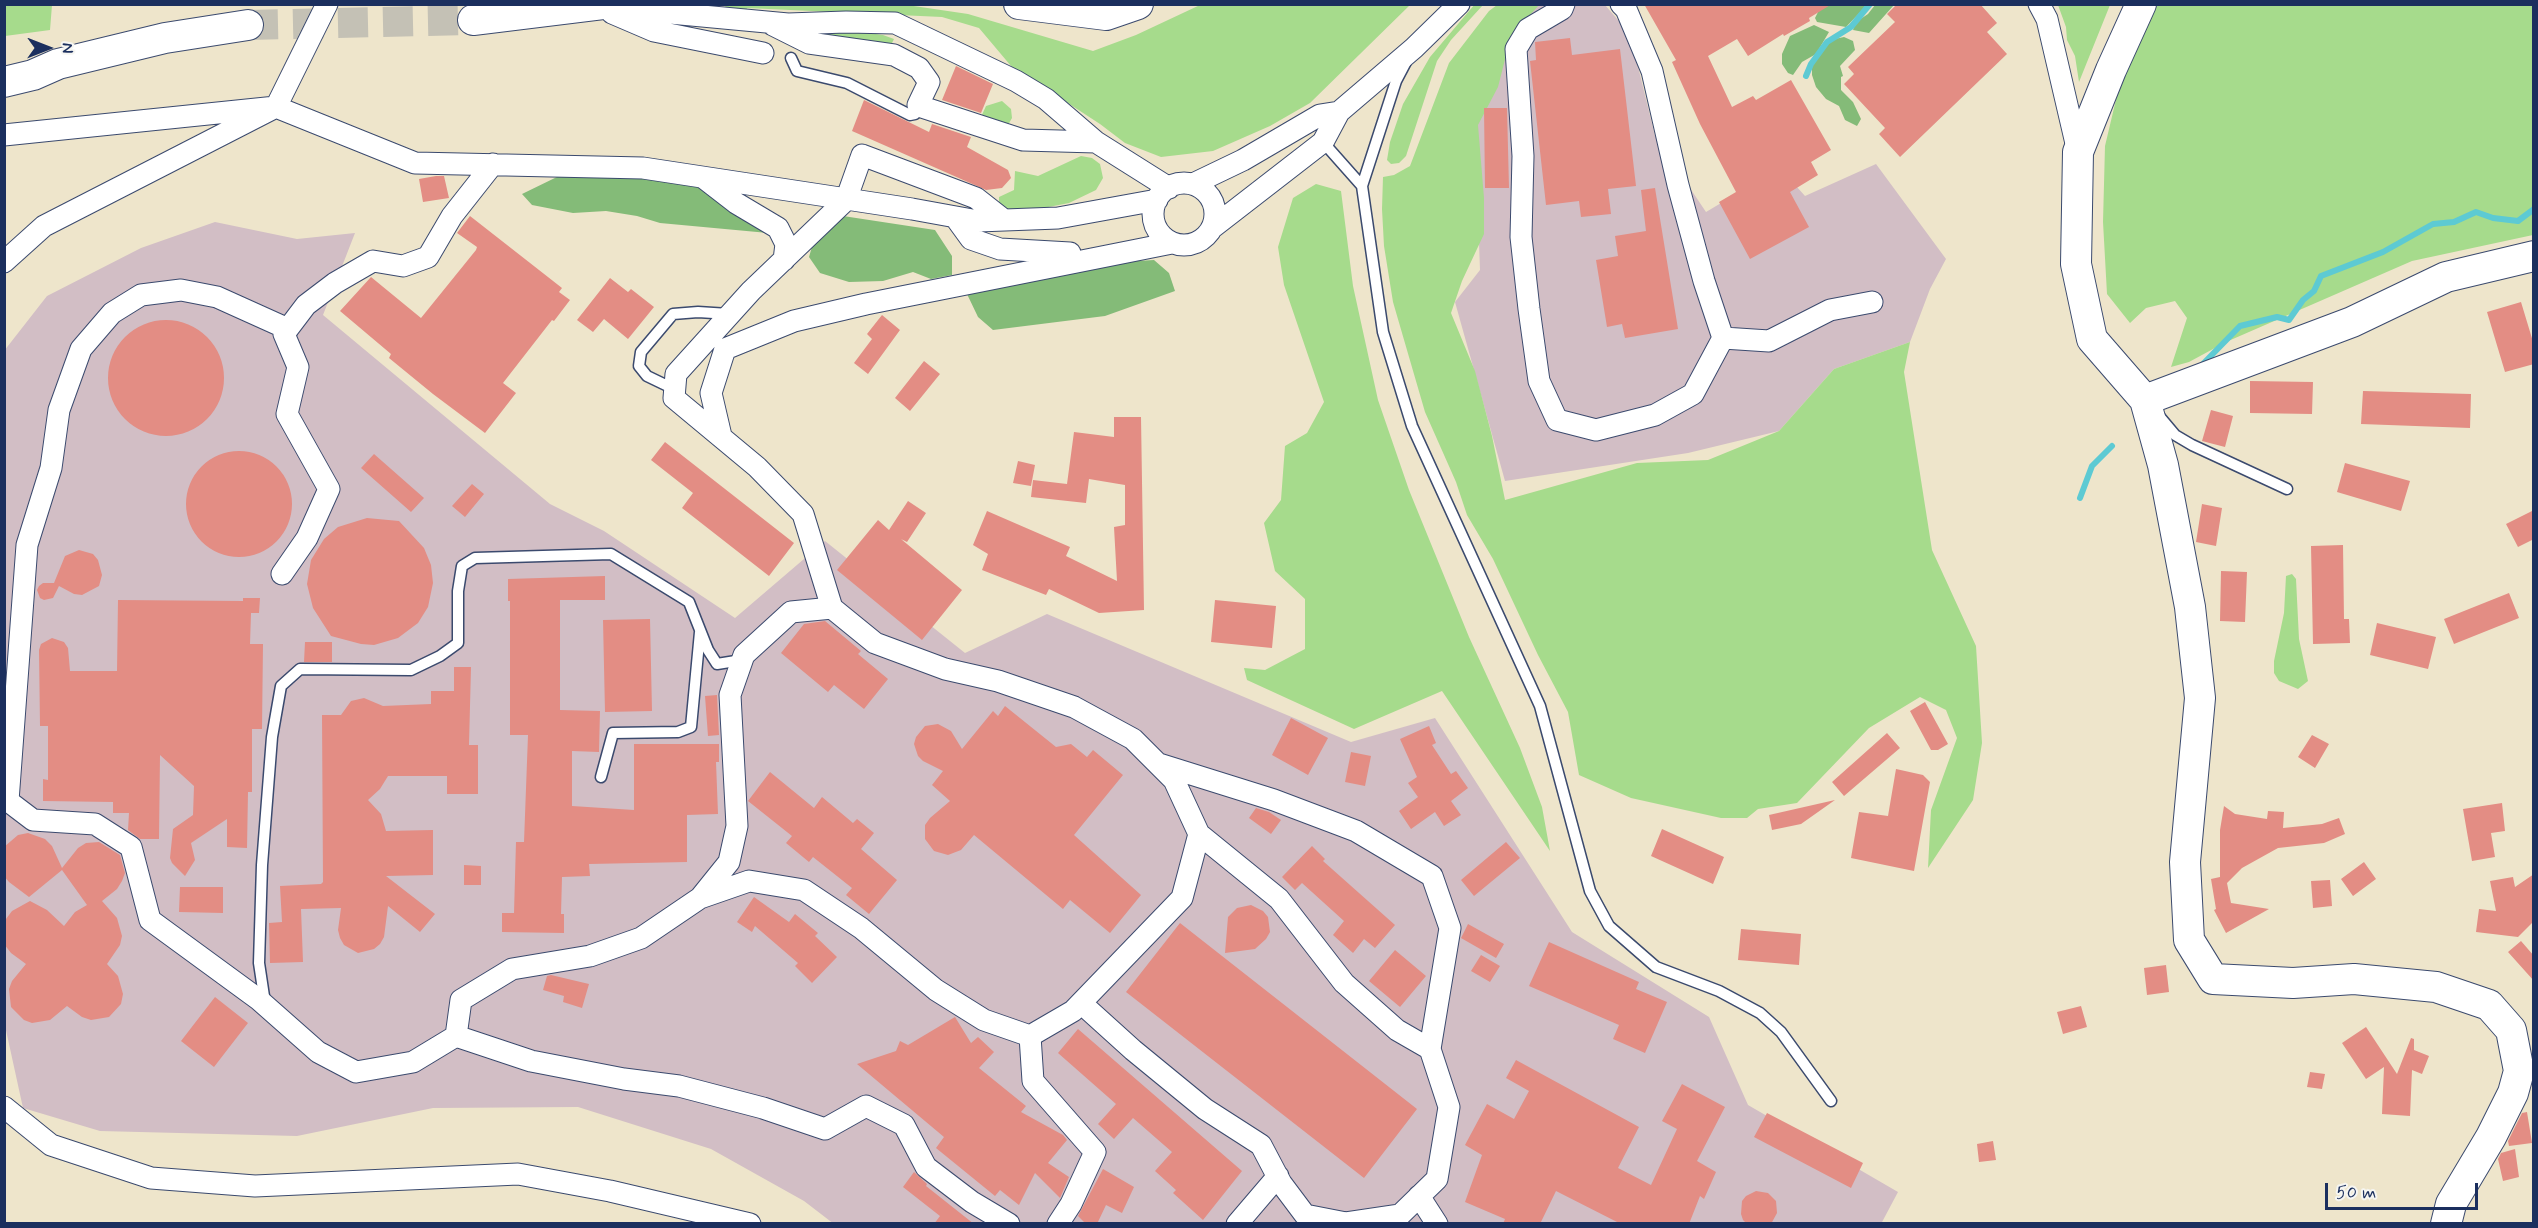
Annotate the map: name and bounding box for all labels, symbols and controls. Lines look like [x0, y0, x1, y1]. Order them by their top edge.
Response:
north arrow [18, 18, 78, 78]
text: N [56, 43, 77, 53]
scale bar [2328, 1171, 2481, 1209]
text: 50 m [2336, 1181, 2376, 1205]

